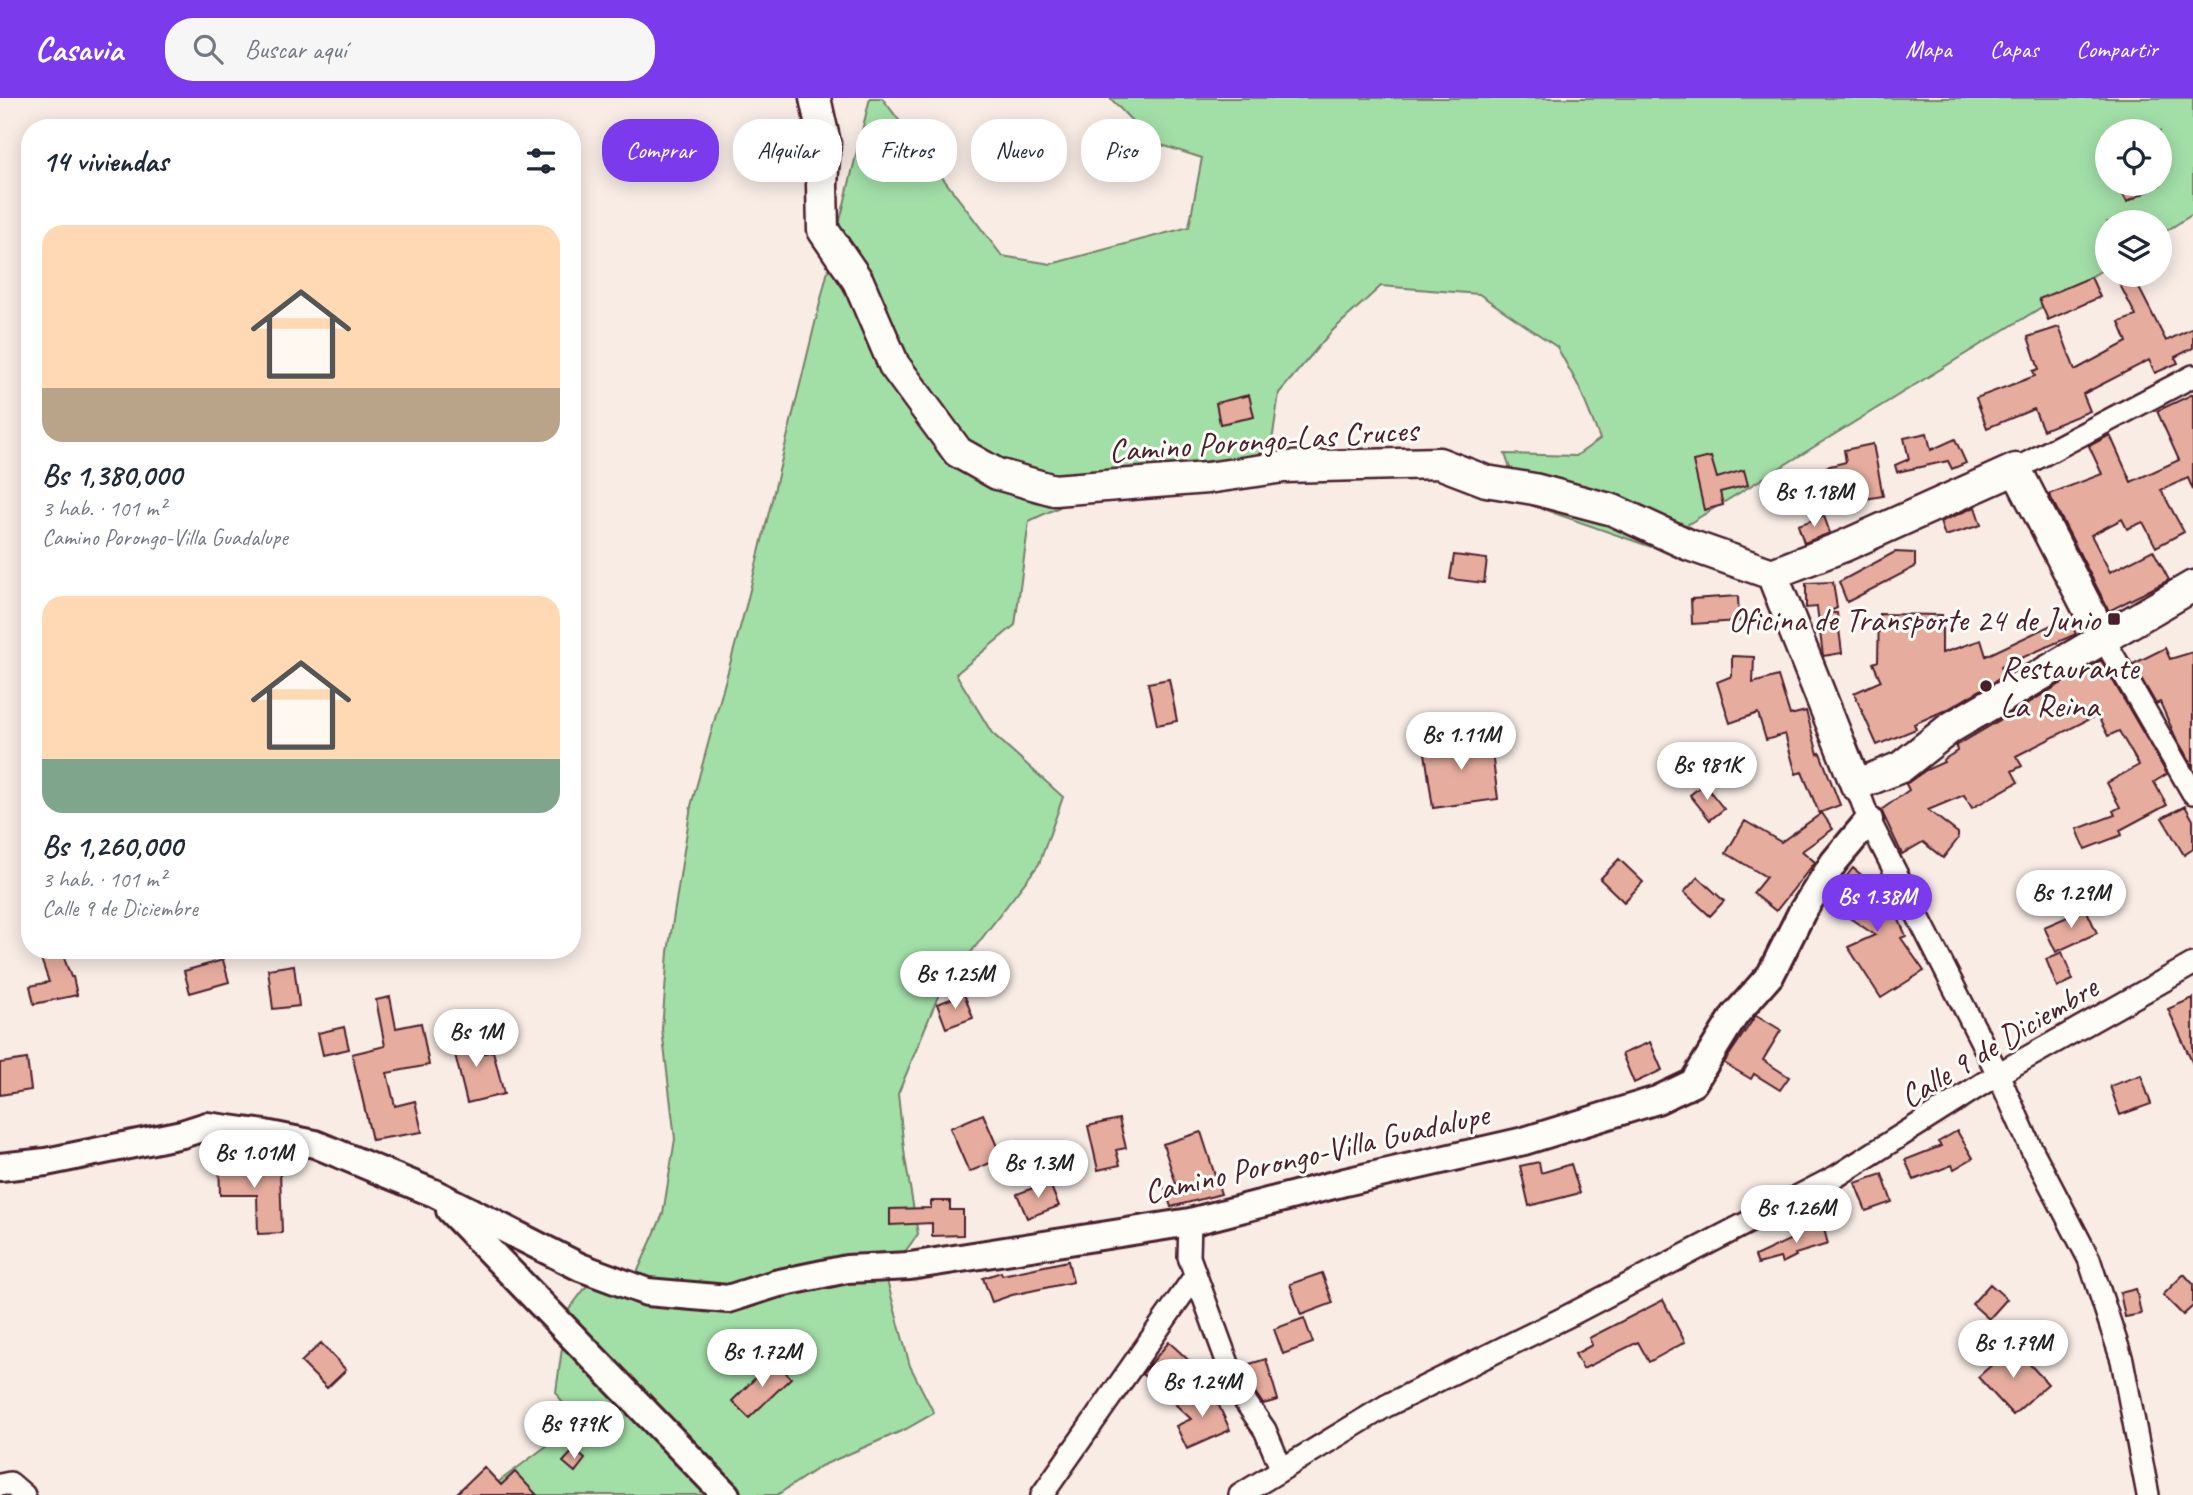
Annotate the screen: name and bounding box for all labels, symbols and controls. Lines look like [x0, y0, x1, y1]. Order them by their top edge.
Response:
search box [165, 18, 655, 81]
text: Casavia [35, 28, 123, 70]
icon: search [189, 30, 227, 68]
text: Buscar aquí [245, 33, 347, 66]
text: Mapa [1905, 34, 1952, 64]
text: Capas [1990, 34, 2038, 64]
text: Compartir [2076, 34, 2158, 64]
chip: Comprar [602, 119, 719, 182]
chip: Alquilar [733, 119, 842, 182]
chip: Filtros [856, 119, 957, 182]
chip: Nuevo [971, 119, 1067, 182]
chip: Piso [1081, 119, 1161, 182]
map controls [2095, 119, 2172, 287]
button: locate [2095, 119, 2172, 196]
text: 14 viviendas [42, 142, 168, 180]
icon: filters [522, 142, 560, 180]
button: layers [2095, 210, 2172, 287]
icon: home [238, 271, 364, 397]
street label: Camino Porongo-Las Cruces [1107, 408, 1422, 472]
text: Bs 1,380,000 [42, 456, 182, 494]
pin: Bs 1.18M [1742, 470, 1886, 529]
text: Bs 1.18M [1775, 477, 1853, 506]
text: 3 hab. · 101 m² [42, 494, 166, 523]
text: Camino Porongo-Villa Guadalupe [42, 523, 288, 552]
place label: Oficina de Transporte 24 de Junio [1728, 599, 2102, 641]
marker: Oficina de Transporte 24 de Junio [2106, 611, 2122, 627]
icon: home [238, 642, 364, 768]
place label: Restaurante La Reina [2000, 647, 2141, 727]
marker: Restaurante La Reina [1978, 678, 1994, 694]
pin: Bs 1.11M [1389, 712, 1533, 772]
text: Bs 1.11M [1422, 720, 1500, 749]
pin: Bs 981K [1642, 742, 1772, 802]
text: Bs 981K [1673, 750, 1741, 779]
text: Bs 1,260,000 [42, 827, 182, 865]
text: 3 hab. · 101 m² [42, 865, 166, 894]
pin: Bs 1.29M [1999, 870, 2143, 930]
pin: Bs 1.38M [1805, 874, 1949, 934]
text: Bs 1.29M [2032, 878, 2110, 907]
text: Bs 1.38M [1838, 882, 1916, 911]
text: Calle 9 de Diciembre [42, 894, 198, 923]
pin: Bs 1.25M [883, 951, 1027, 1011]
text: Bs 1.25M [916, 959, 994, 988]
street label: Calle 9 de Diciembre [1892, 965, 2107, 1117]
pin: Bs 1M [427, 1010, 525, 1069]
text: Bs 1M [450, 1017, 502, 1046]
street label: Camino Porongo-Villa Guadalupe [1140, 1092, 1495, 1213]
pin: Bs 1.01M [182, 1130, 326, 1190]
text: Bs 1.01M [215, 1138, 293, 1167]
pin: Bs 1.3M [973, 1140, 1103, 1200]
text: Bs 1.3M [1004, 1148, 1072, 1177]
pin: Bs 1.26M [1724, 1186, 1868, 1245]
text: Bs 1.26M [1757, 1193, 1835, 1222]
pin: Bs 1.79M [1941, 1320, 2085, 1380]
text: Bs 1.79M [1974, 1328, 2052, 1357]
pin: Bs 1.72M [690, 1330, 834, 1389]
text: Bs 1.72M [723, 1337, 801, 1366]
pin: Bs 1.24M [1130, 1360, 1274, 1419]
text: Bs 1.24M [1163, 1367, 1241, 1396]
pin: Bs 979K [509, 1402, 639, 1461]
text: Bs 979K [540, 1409, 608, 1438]

